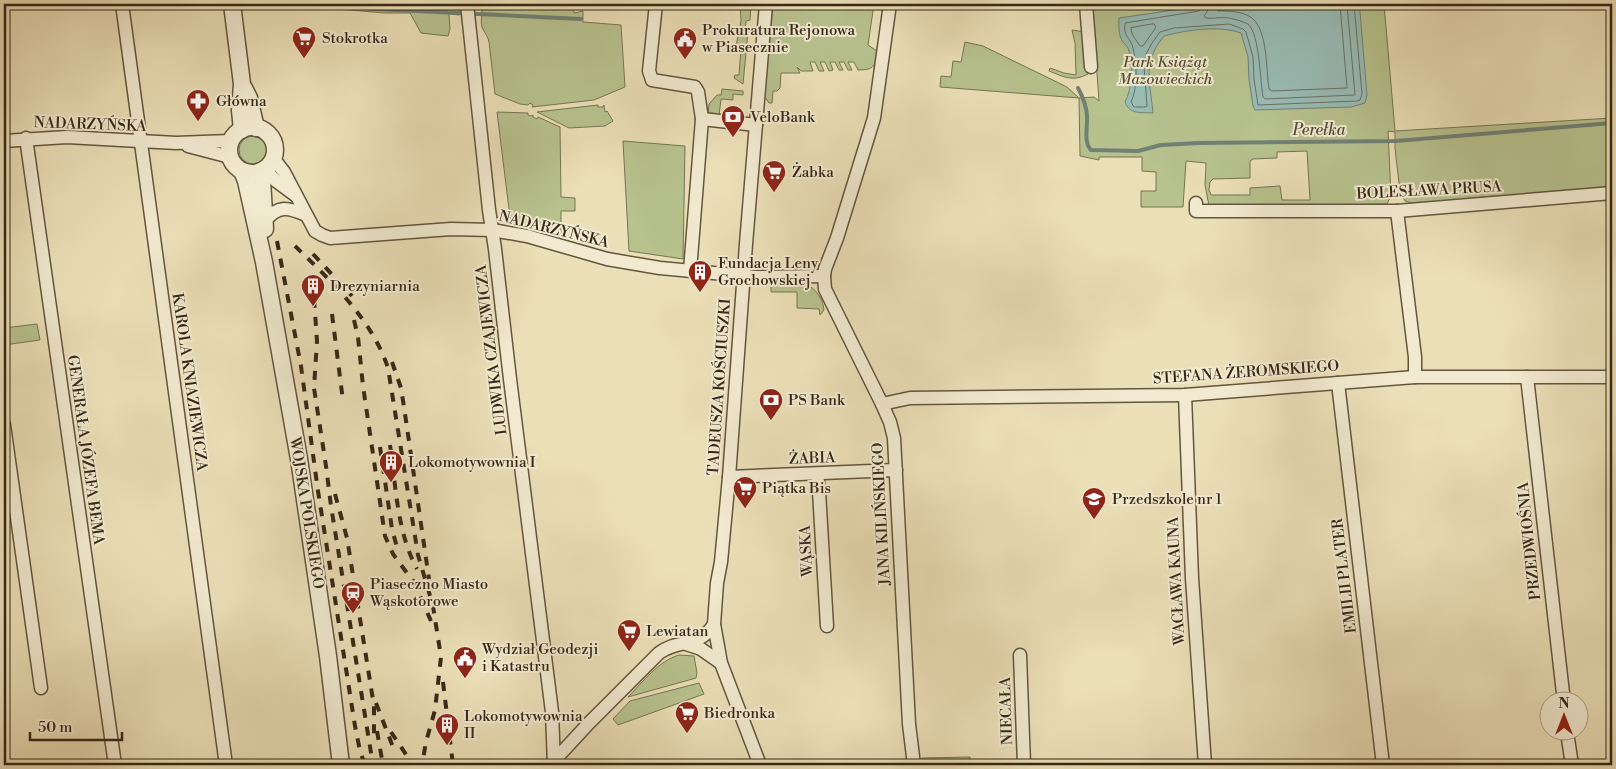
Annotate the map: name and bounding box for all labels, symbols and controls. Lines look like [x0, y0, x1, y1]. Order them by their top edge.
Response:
place label: Prokuratura Rejonowa w Piasecznie [701, 21, 856, 57]
supermarket icon: Stokrotka [291, 25, 317, 59]
public building icon: Prokuratura Rejonowa w Piasecznie [672, 26, 698, 60]
place label: Stokrotka [322, 29, 388, 48]
park label: Park Książąt Mazowieckich [1118, 53, 1213, 89]
pharmacy icon: Główna [185, 88, 211, 122]
place label: Główna [216, 92, 267, 111]
bank icon: VeloBank [720, 104, 746, 138]
place label: VeloBank [749, 108, 816, 127]
street label: NADARZYŃSKA [33, 112, 147, 136]
water label: Perełka [1292, 120, 1346, 140]
supermarket icon: Żabka [761, 159, 787, 193]
place label: Żabka [792, 162, 834, 182]
street label: BOLESŁAWA PRUSA [1355, 177, 1503, 204]
street label: NADARZYŃSKA [497, 206, 612, 253]
place label: Fundacja Leny Grochowskiej [718, 254, 819, 290]
building icon: Fundacja Leny Grochowskiej [687, 259, 713, 293]
street label: LUDWIKA CZAJEWICZA [472, 263, 511, 436]
building icon: Drezyniarnia [300, 273, 326, 307]
place label: Drezyniarnia [330, 277, 420, 296]
street label: KAROLA KNIAZIEWICZA [168, 292, 212, 473]
street label: TADEUSZA KOŚCIUSZKI [703, 298, 735, 476]
street label: GENERAŁA JÓZEFA BEMA [63, 354, 109, 547]
street label: STEFANA ŻEROMSKIEGO [1152, 356, 1340, 388]
bank icon: PS Bank [758, 387, 784, 421]
place label: PS Bank [788, 391, 846, 410]
street label: WOJSKA POLSKIEGO [285, 435, 328, 591]
street label: JANA KILIŃSKIEGO [867, 442, 895, 587]
street label: ŻABIA [788, 447, 836, 469]
building icon: Lokomotywownia I [378, 449, 404, 483]
place label: Lokomotywownia I [408, 453, 536, 472]
supermarket icon: Piątka Bis [732, 475, 758, 509]
place label: Piątka Bis [762, 479, 831, 498]
street label: PRZEDWIOŚNIA [1513, 480, 1545, 601]
school or university icon: Przedszkole nr 1 [1081, 486, 1107, 520]
place label: Przedszkole nr 1 [1112, 490, 1223, 509]
street label: WACŁAWA KAUNA [1164, 515, 1189, 647]
street label: EMILII PLATER [1328, 517, 1361, 634]
street label: WĄSKA [796, 524, 817, 578]
place label: Piaseczno Miasto Wąskotorowe [369, 575, 488, 611]
station icon: Piaseczno Miasto Wąskotorowe [340, 580, 366, 614]
supermarket icon: Lewiatan [616, 618, 642, 652]
place label: Lewiatan [646, 622, 708, 641]
place label: Wydział Geodezji i Katastru [481, 640, 598, 676]
public building icon: Wydział Geodezji i Katastru [452, 645, 478, 679]
street label: NIECAŁA [996, 676, 1017, 745]
north arrow [1538, 692, 1588, 742]
text: N [1558, 695, 1570, 713]
supermarket icon: Biedronka [674, 700, 700, 734]
place label: Biedronka [703, 704, 776, 723]
place label: Lokomotywownia II [464, 707, 583, 743]
scale bar [30, 709, 122, 741]
building icon: Lokomotywownia II [434, 712, 460, 746]
text: 50 m [38, 718, 72, 737]

